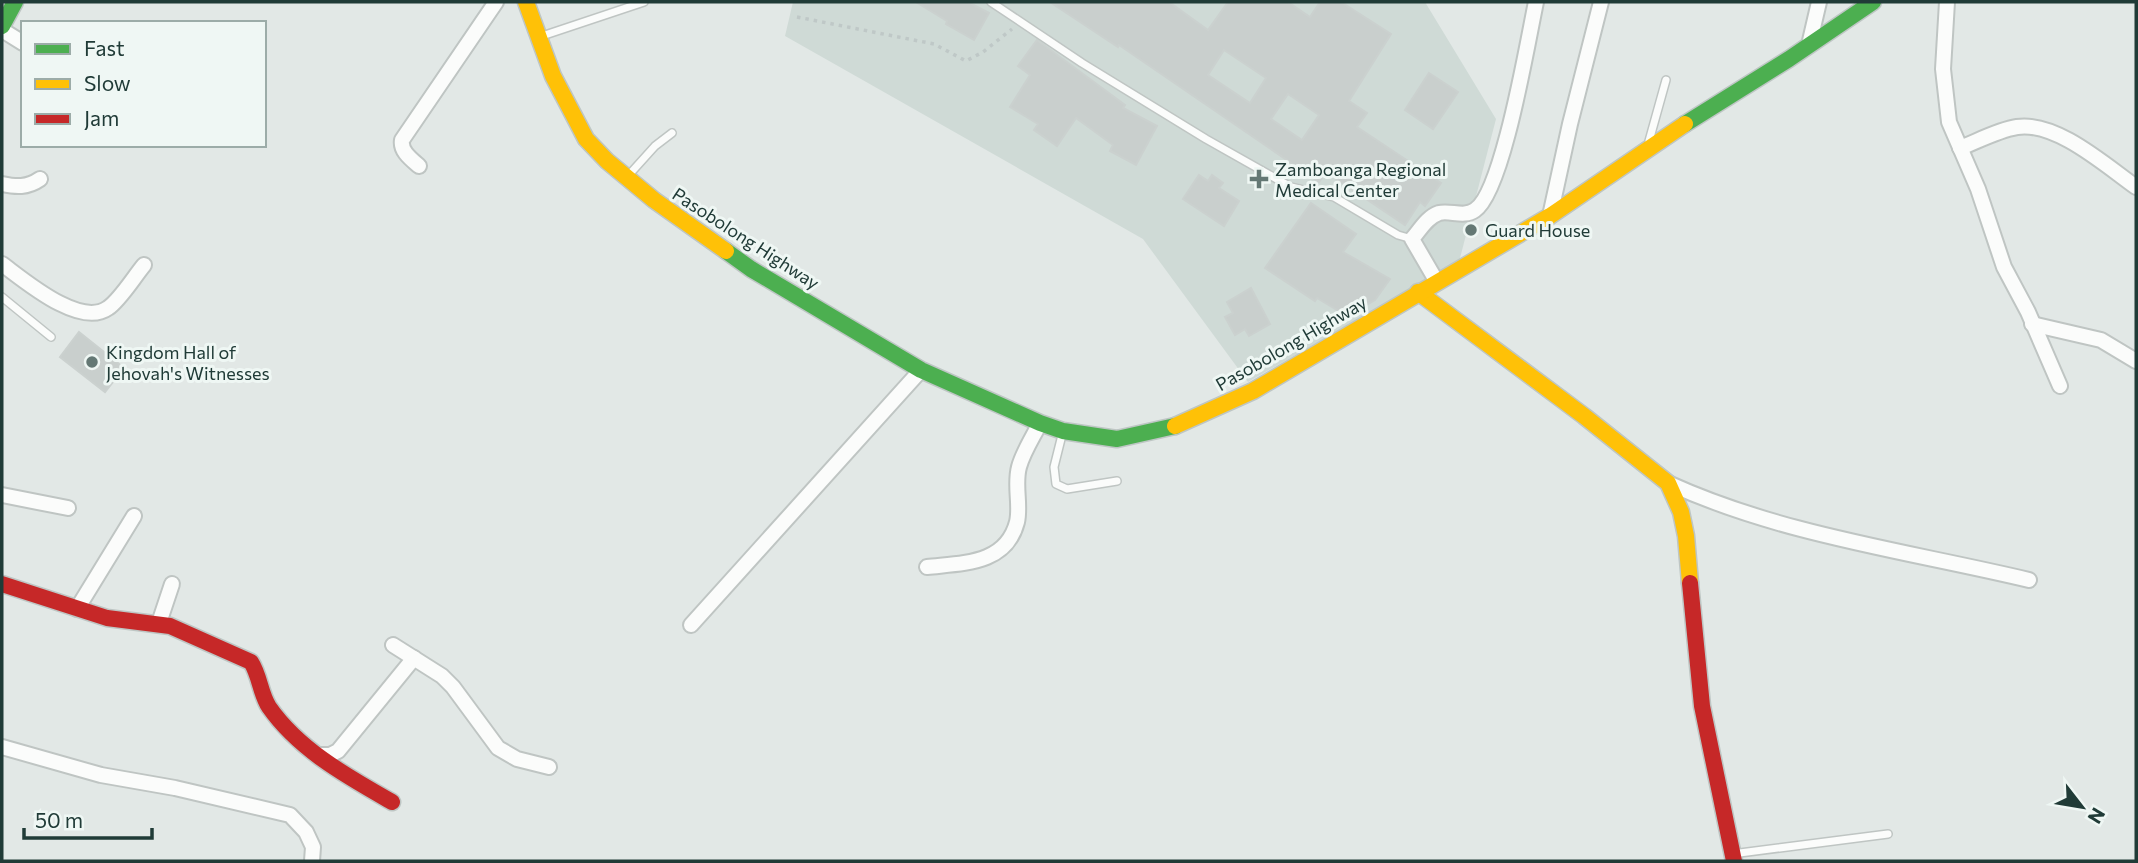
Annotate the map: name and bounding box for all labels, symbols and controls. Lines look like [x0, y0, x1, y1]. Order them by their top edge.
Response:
legend [21, 21, 266, 147]
text: Fast [84, 35, 125, 60]
text: Slow [84, 70, 131, 95]
text: Jam [84, 105, 119, 130]
place label: Zamboanga Regional Medical Center [1275, 158, 1446, 201]
marker: Zamboanga Regional Medical Center [1249, 169, 1269, 189]
street label: Pasobolong Highway [668, 182, 824, 294]
place label: Guard House [1485, 219, 1590, 241]
marker: Guard House [1463, 222, 1479, 238]
street label: Pasobolong Highway [1212, 291, 1370, 395]
place label: Kingdom Hall of Jehovah's Witnesses [106, 341, 270, 384]
marker: Kingdom Hall of Jehovah's Witnesses [84, 354, 100, 370]
north arrow [2047, 772, 2117, 842]
scale bar [24, 796, 152, 840]
text: N [2083, 804, 2111, 828]
text: 50 m [35, 807, 83, 832]

